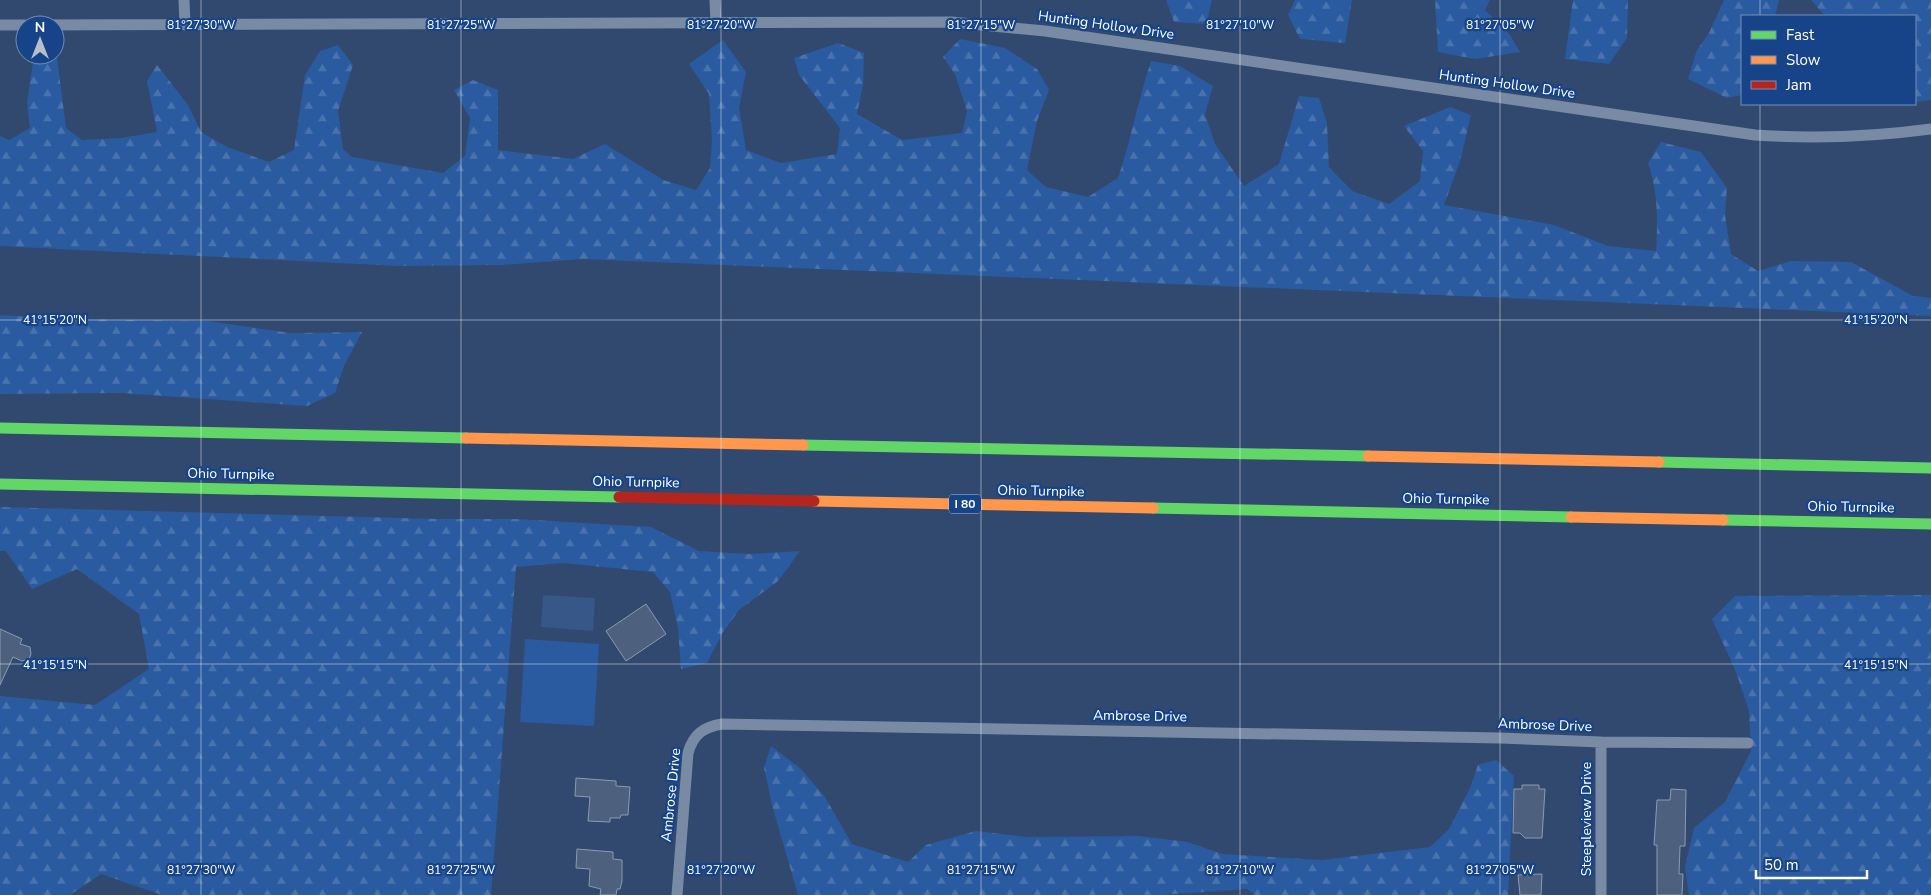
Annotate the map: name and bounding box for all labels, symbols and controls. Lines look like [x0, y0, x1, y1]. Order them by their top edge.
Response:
street label: Hunting Hollow Drive [1037, 6, 1175, 44]
north arrow [15, 15, 65, 65]
legend [1741, 15, 1916, 105]
text: 81°27'30"W [167, 17, 235, 33]
text: 81°27'25"W [427, 17, 495, 33]
text: 81°27'20"W [687, 17, 755, 33]
text: 81°27'15"W [947, 17, 1015, 33]
text: 81°27'10"W [1206, 17, 1274, 33]
text: 81°27'05"W [1466, 17, 1534, 33]
text: N [35, 18, 45, 37]
text: Fast [1786, 25, 1815, 45]
text: Slow [1786, 50, 1821, 70]
street label: Hunting Hollow Drive [1438, 65, 1576, 103]
text: Jam [1785, 75, 1812, 95]
text: 41°15'20"N [23, 312, 87, 328]
text: 41°15'20"N [1844, 312, 1908, 328]
street label: Ohio Turnpike [187, 464, 275, 484]
street label: Ohio Turnpike [592, 472, 680, 492]
street label: Ohio Turnpike [997, 481, 1085, 501]
street label: Ohio Turnpike [1402, 489, 1490, 509]
road number: I 80 [949, 494, 981, 514]
street label: Ohio Turnpike [1807, 497, 1895, 517]
text: 41°15'15"N [23, 657, 87, 673]
text: 41°15'15"N [1844, 657, 1908, 673]
street label: Ambrose Drive [1093, 706, 1187, 726]
street label: Ambrose Drive [1498, 714, 1592, 736]
street label: Ambrose Drive [657, 747, 685, 843]
street label: Steepleview Drive [1577, 762, 1596, 876]
scale bar [1756, 848, 1867, 880]
text: 50 m [1764, 855, 1799, 875]
text: 81°27'30"W [167, 862, 235, 878]
text: 81°27'25"W [427, 862, 495, 878]
text: 81°27'20"W [687, 862, 755, 878]
text: 81°27'15"W [947, 862, 1015, 878]
text: 81°27'10"W [1206, 862, 1274, 878]
text: 81°27'05"W [1466, 862, 1534, 878]

